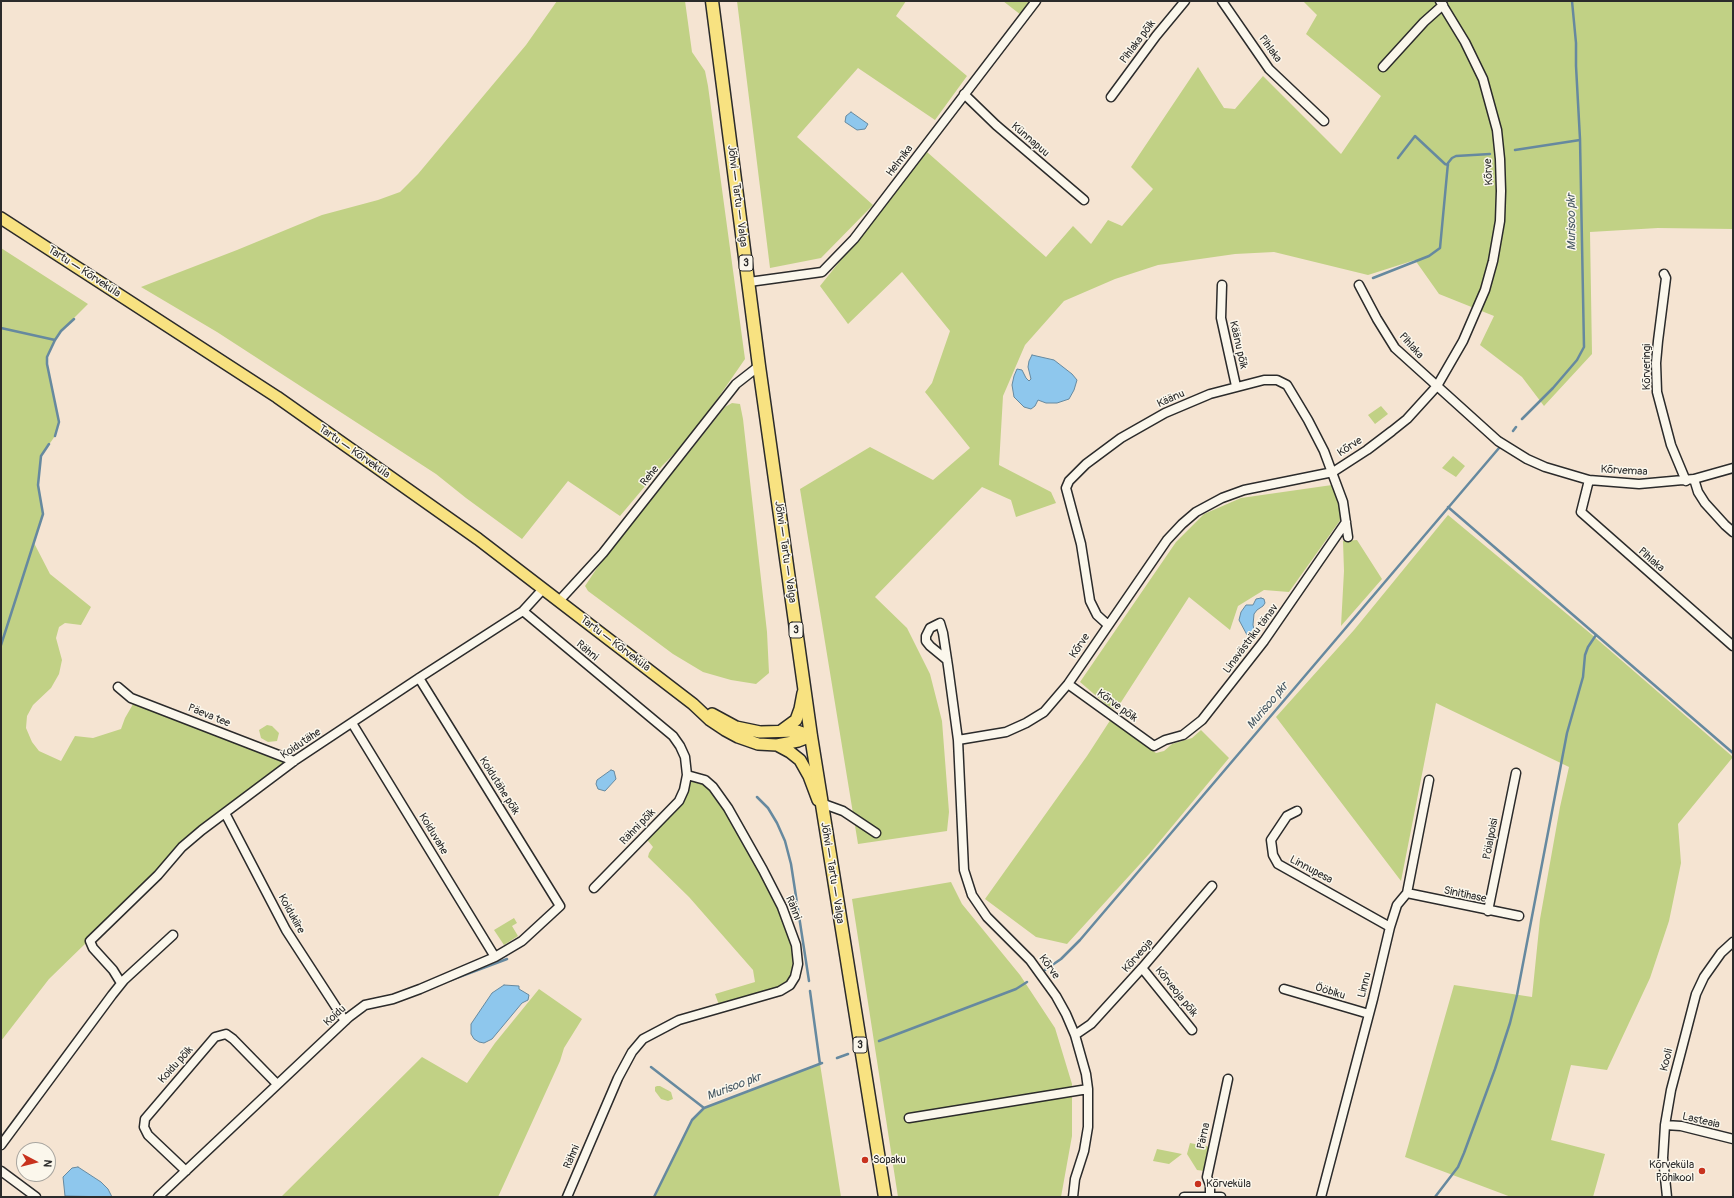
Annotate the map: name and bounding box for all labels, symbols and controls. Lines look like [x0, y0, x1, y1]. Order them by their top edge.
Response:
street label: Pihlaka põik [1117, 18, 1159, 66]
street label: Pihlaka [1256, 33, 1284, 65]
street label: Künnapuu [1008, 120, 1052, 160]
street label: Helmika [884, 143, 916, 179]
street label: Jõhvi — Tartu — Valga [724, 144, 750, 248]
street label: Kõrve [1482, 158, 1496, 186]
water label: Murisoo pkr [1564, 193, 1580, 251]
street label: Tartu — Kõrveküla [45, 243, 123, 301]
road number: 3 [739, 255, 753, 271]
street label: Käänu põik [1226, 320, 1250, 370]
street label: Pihlaka [1396, 330, 1426, 362]
street label: Kõrveringi [1640, 344, 1654, 390]
street label: Käänu [1155, 387, 1187, 411]
street label: Tartu — Kõrveküla [316, 422, 392, 482]
street label: Kõrve [1335, 434, 1365, 460]
street label: Rehe [638, 463, 662, 489]
street label: Kõrvemaa [1600, 463, 1648, 479]
street label: Jõhvi — Tartu — Valga [771, 500, 799, 604]
street label: Pihlaka [1635, 545, 1667, 575]
street label: Linavästriku tänav [1221, 602, 1281, 676]
street label: Tartu — Kõrveküla [577, 613, 653, 675]
road number: 3 [789, 622, 803, 638]
street label: Kõrve [1067, 631, 1093, 661]
street label: Rähni [573, 638, 601, 664]
water label: Murisoo pkr [1244, 680, 1292, 732]
street label: Kõrve põik [1094, 687, 1140, 725]
street label: Päeva tee [186, 702, 232, 730]
street label: Koidutähe [278, 726, 324, 762]
street label: Koidutähe põik [476, 755, 522, 817]
street label: Rähni põik [618, 806, 658, 848]
street label: Koiduvahe [415, 811, 451, 857]
street label: Pöialpoisi [1481, 817, 1501, 861]
street label: Jõhvi — Tartu — Valga [817, 821, 847, 925]
street label: Linnupesa [1287, 853, 1335, 887]
street label: Sinitihase [1442, 884, 1488, 906]
street label: Koidukiire [275, 892, 307, 936]
street label: Rähni [782, 894, 804, 922]
street label: Kõrveoja [1120, 936, 1156, 976]
street label: Kõrve [1036, 952, 1062, 982]
street label: Kõrveoja põik [1152, 964, 1200, 1020]
street label: Linnu [1355, 971, 1375, 999]
street label: Ööbiku [1313, 981, 1347, 1003]
street label: Koidu [321, 1003, 349, 1029]
road number: 3 [853, 1037, 867, 1053]
street label: Koidu põik [156, 1044, 196, 1086]
street label: Kooli [1658, 1047, 1676, 1073]
water label: Murisoo pkr [705, 1070, 763, 1104]
street label: Lasteaia [1681, 1110, 1721, 1132]
street label: Pärna [1195, 1122, 1213, 1150]
north arrow [16, 1142, 56, 1182]
street label: Rähni [561, 1143, 583, 1171]
place label: Sopaku [873, 1153, 906, 1167]
marker: Sopaku [860, 1155, 870, 1165]
place label: Kõrveküla Põhikool [1649, 1158, 1694, 1184]
text: N [41, 1159, 54, 1168]
marker: Kõrveküla Põhikool [1697, 1166, 1707, 1176]
place label: Kõrveküla [1206, 1177, 1251, 1191]
marker: Kõrveküla [1193, 1179, 1203, 1189]

